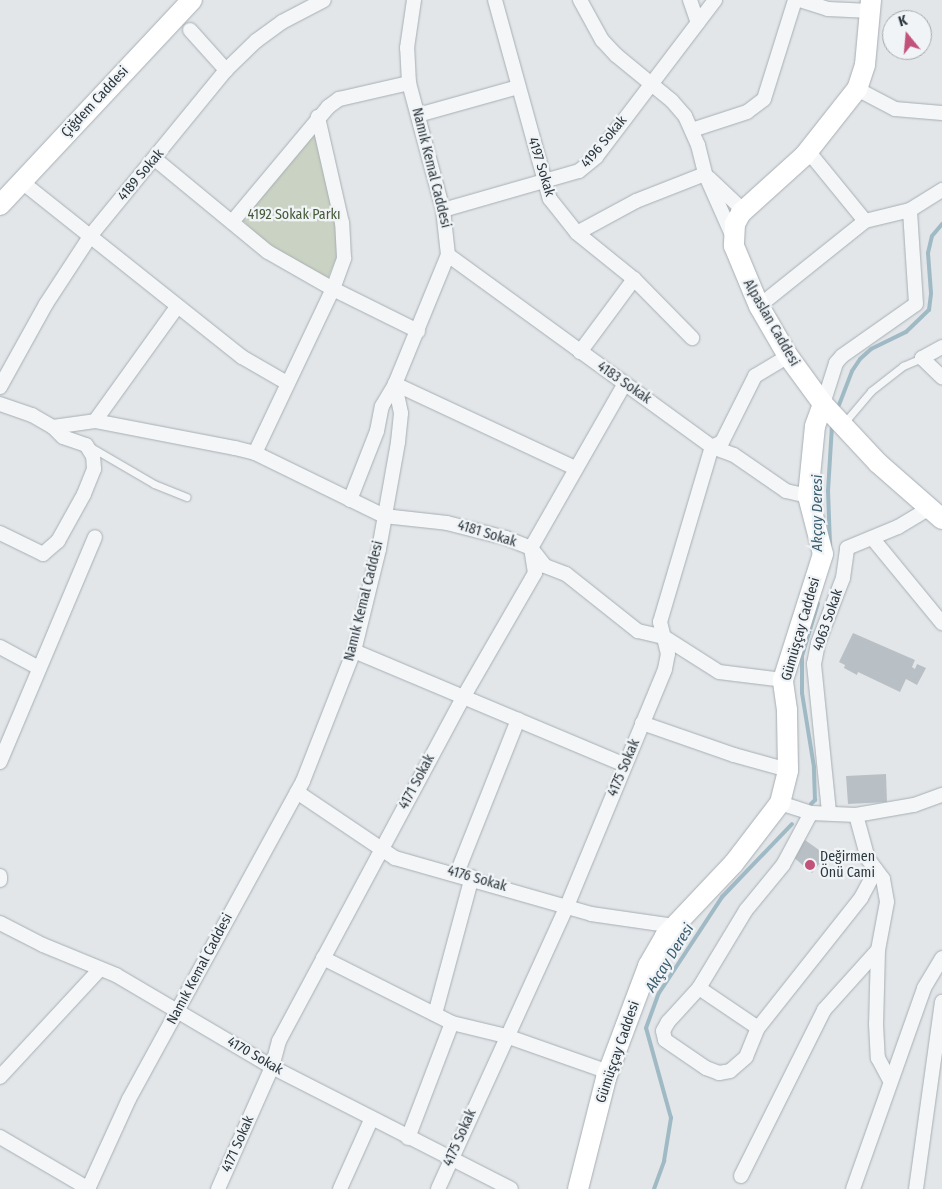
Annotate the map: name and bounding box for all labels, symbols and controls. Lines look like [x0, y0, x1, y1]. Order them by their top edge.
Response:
north arrow [882, 10, 932, 60]
text: K [896, 12, 909, 30]
street label: Çiğdem Caddesi [58, 63, 132, 141]
street label: Namık Kemal Caddesi [408, 106, 454, 230]
street label: 4196 Sokak [577, 113, 631, 171]
street label: 4197 Sokak [524, 135, 558, 199]
street label: 4189 Sokak [115, 146, 167, 204]
park label: 4192 Sokak Parkı [247, 207, 341, 223]
street label: Alpaslan Caddesi [739, 277, 803, 369]
street label: 4183 Sokak [594, 358, 654, 408]
water label: Akçay Deresi [809, 474, 827, 552]
street label: 4181 Sokak [455, 517, 519, 551]
street label: Namık Kemal Caddesi [341, 539, 387, 663]
street label: Gümüşçay Caddesi [778, 575, 824, 683]
street label: 4063 Sokak [810, 587, 846, 653]
street label: 4175 Sokak [604, 737, 644, 799]
street label: 4171 Sokak [396, 752, 438, 812]
place label: Değirmen Önü Cami [820, 849, 875, 882]
marker: Değirmen Önü Cami [804, 859, 816, 871]
street label: 4176 Sokak [445, 863, 509, 895]
street label: Namık Kemal Caddesi [164, 911, 236, 1027]
water label: Akçay Deresi [642, 921, 698, 995]
street label: Gümüşçay Caddesi [593, 999, 643, 1105]
street label: 4170 Sokak [224, 1033, 286, 1079]
street label: 4175 Sokak [440, 1107, 480, 1169]
street label: 4171 Sokak [218, 1113, 258, 1175]

